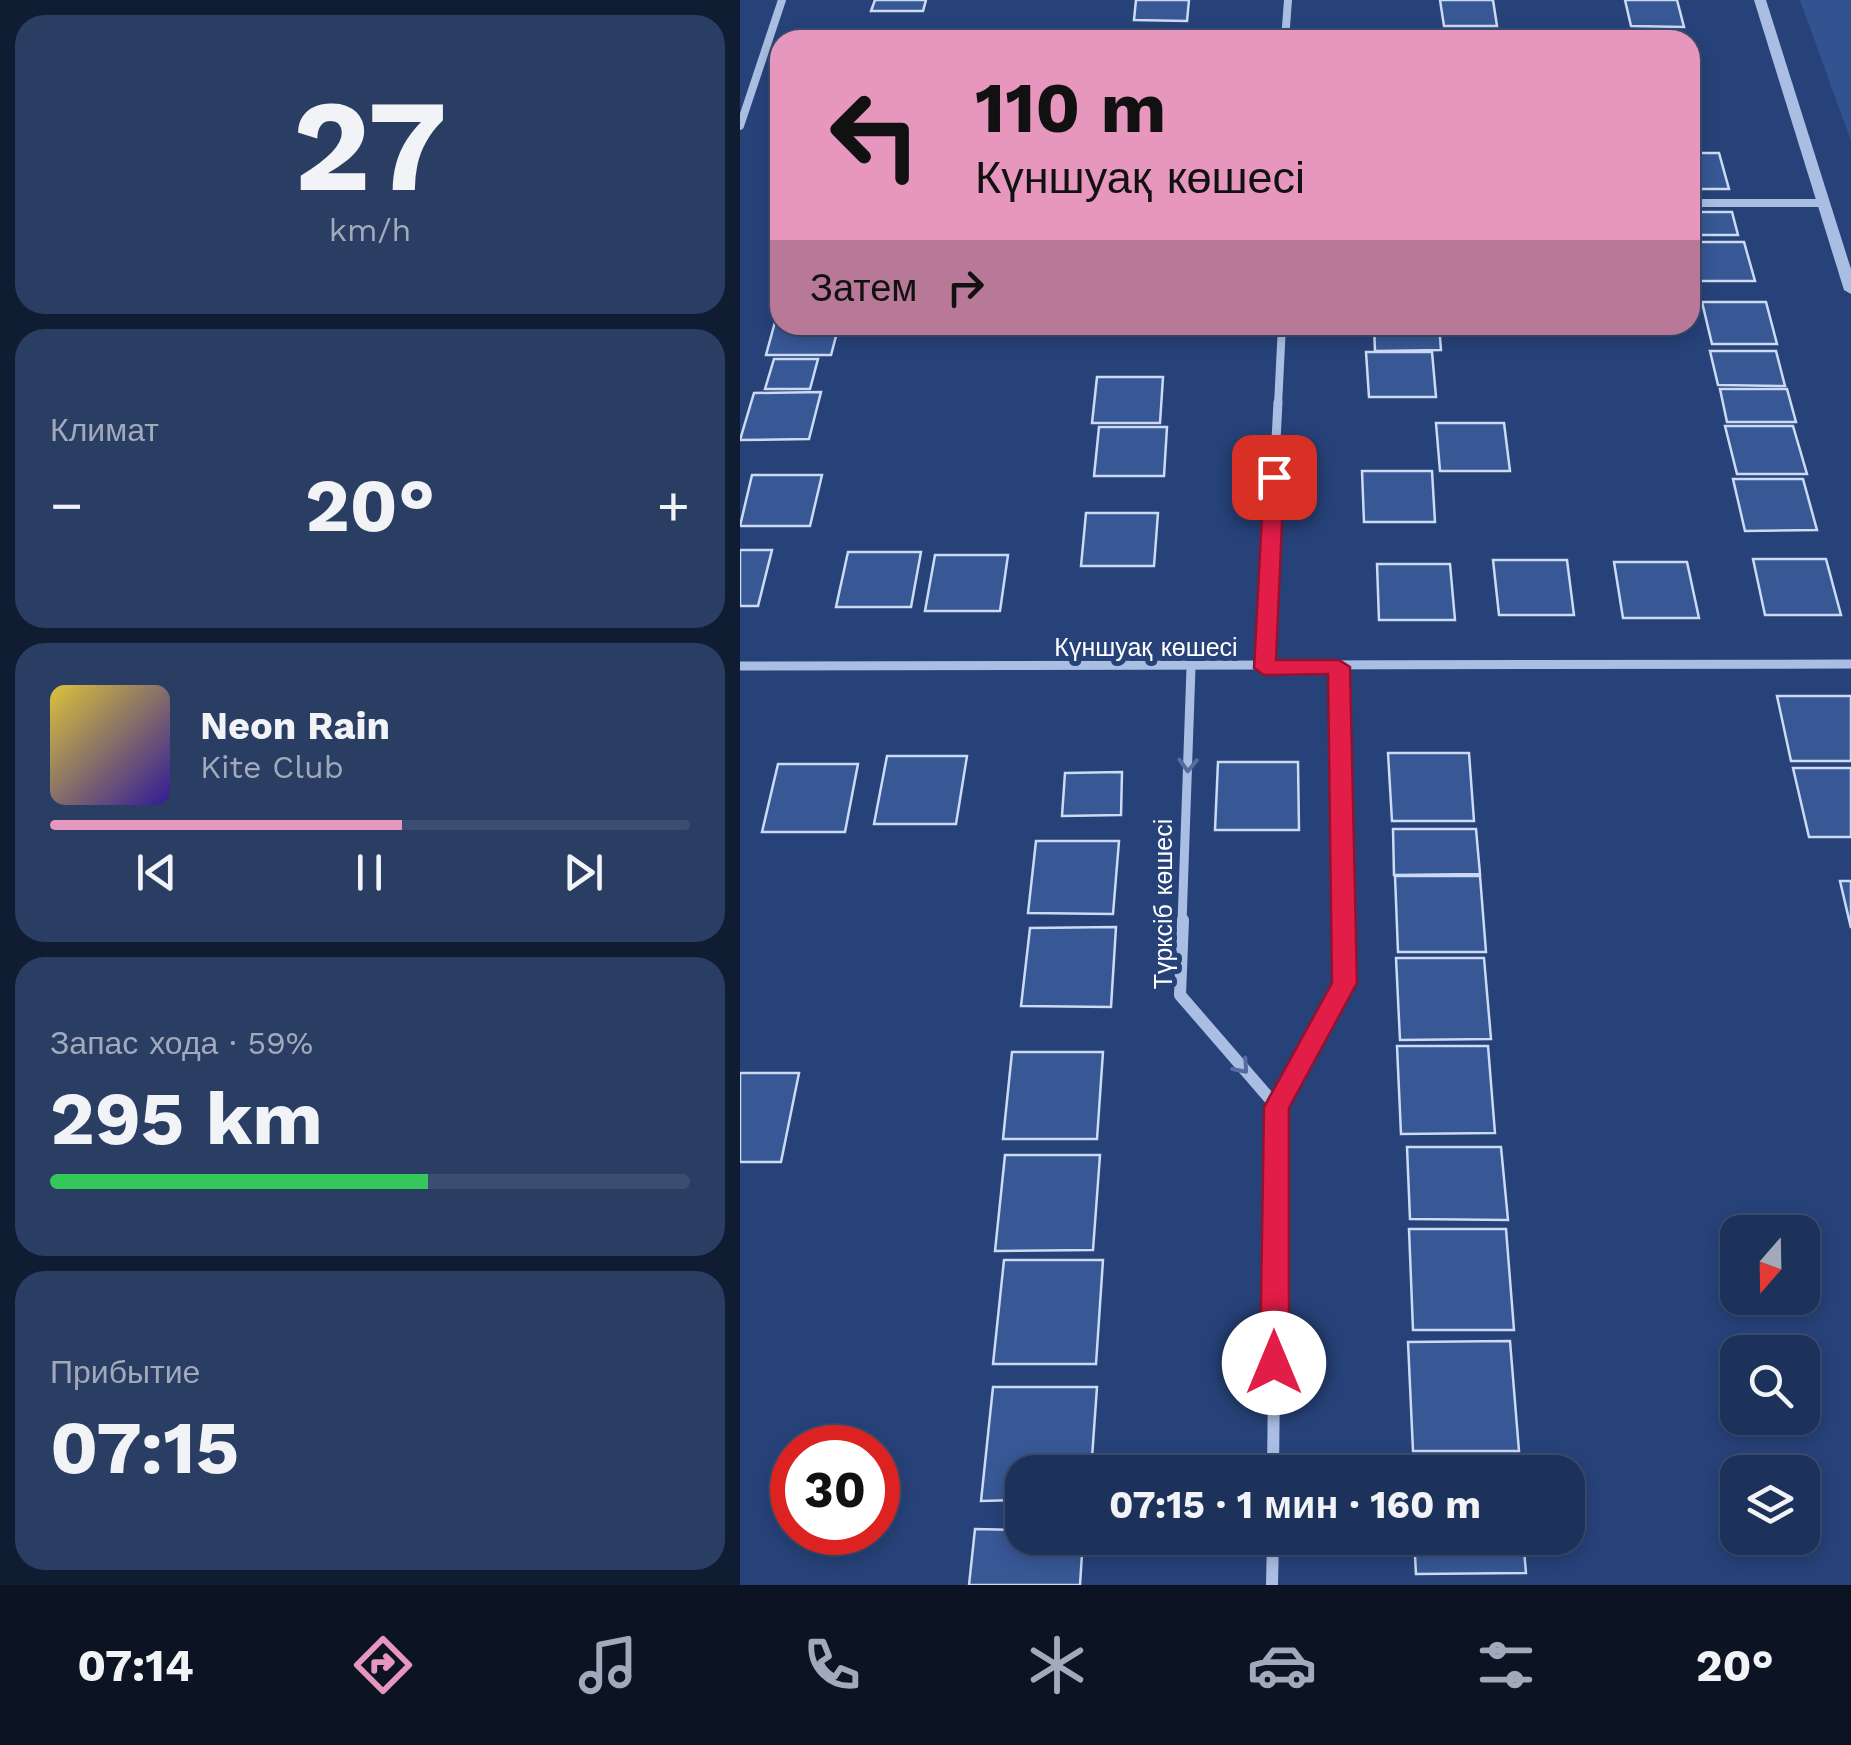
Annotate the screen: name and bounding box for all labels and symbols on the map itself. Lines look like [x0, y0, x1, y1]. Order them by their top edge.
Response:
pin [1232, 435, 1317, 520]
street label: Күншуақ көшесі [1054, 633, 1238, 662]
one-way arrow [1177, 758, 1198, 774]
street label: Түрксіб көшесі [1149, 819, 1178, 989]
one-way arrow [1231, 1055, 1249, 1074]
north arrow [1720, 1215, 1820, 1315]
position arrow [1222, 1311, 1326, 1415]
speed limit sign: 30 [770, 1425, 900, 1555]

